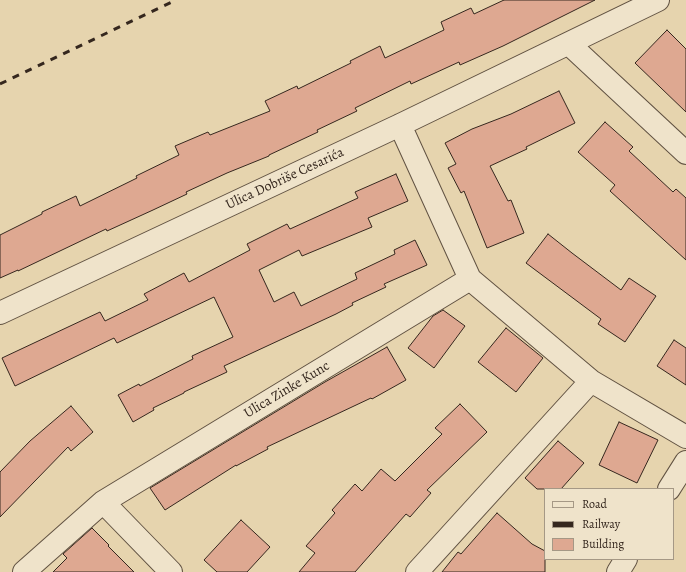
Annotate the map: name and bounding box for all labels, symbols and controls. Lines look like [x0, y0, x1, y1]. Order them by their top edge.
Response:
street label: Ulica Dobriše Cesarića [223, 144, 347, 214]
street label: Ulica Zinke Kunc [241, 358, 333, 422]
legend [544, 488, 674, 560]
text: Road [582, 496, 607, 512]
text: Railway [582, 516, 620, 532]
text: Building [582, 536, 624, 552]

